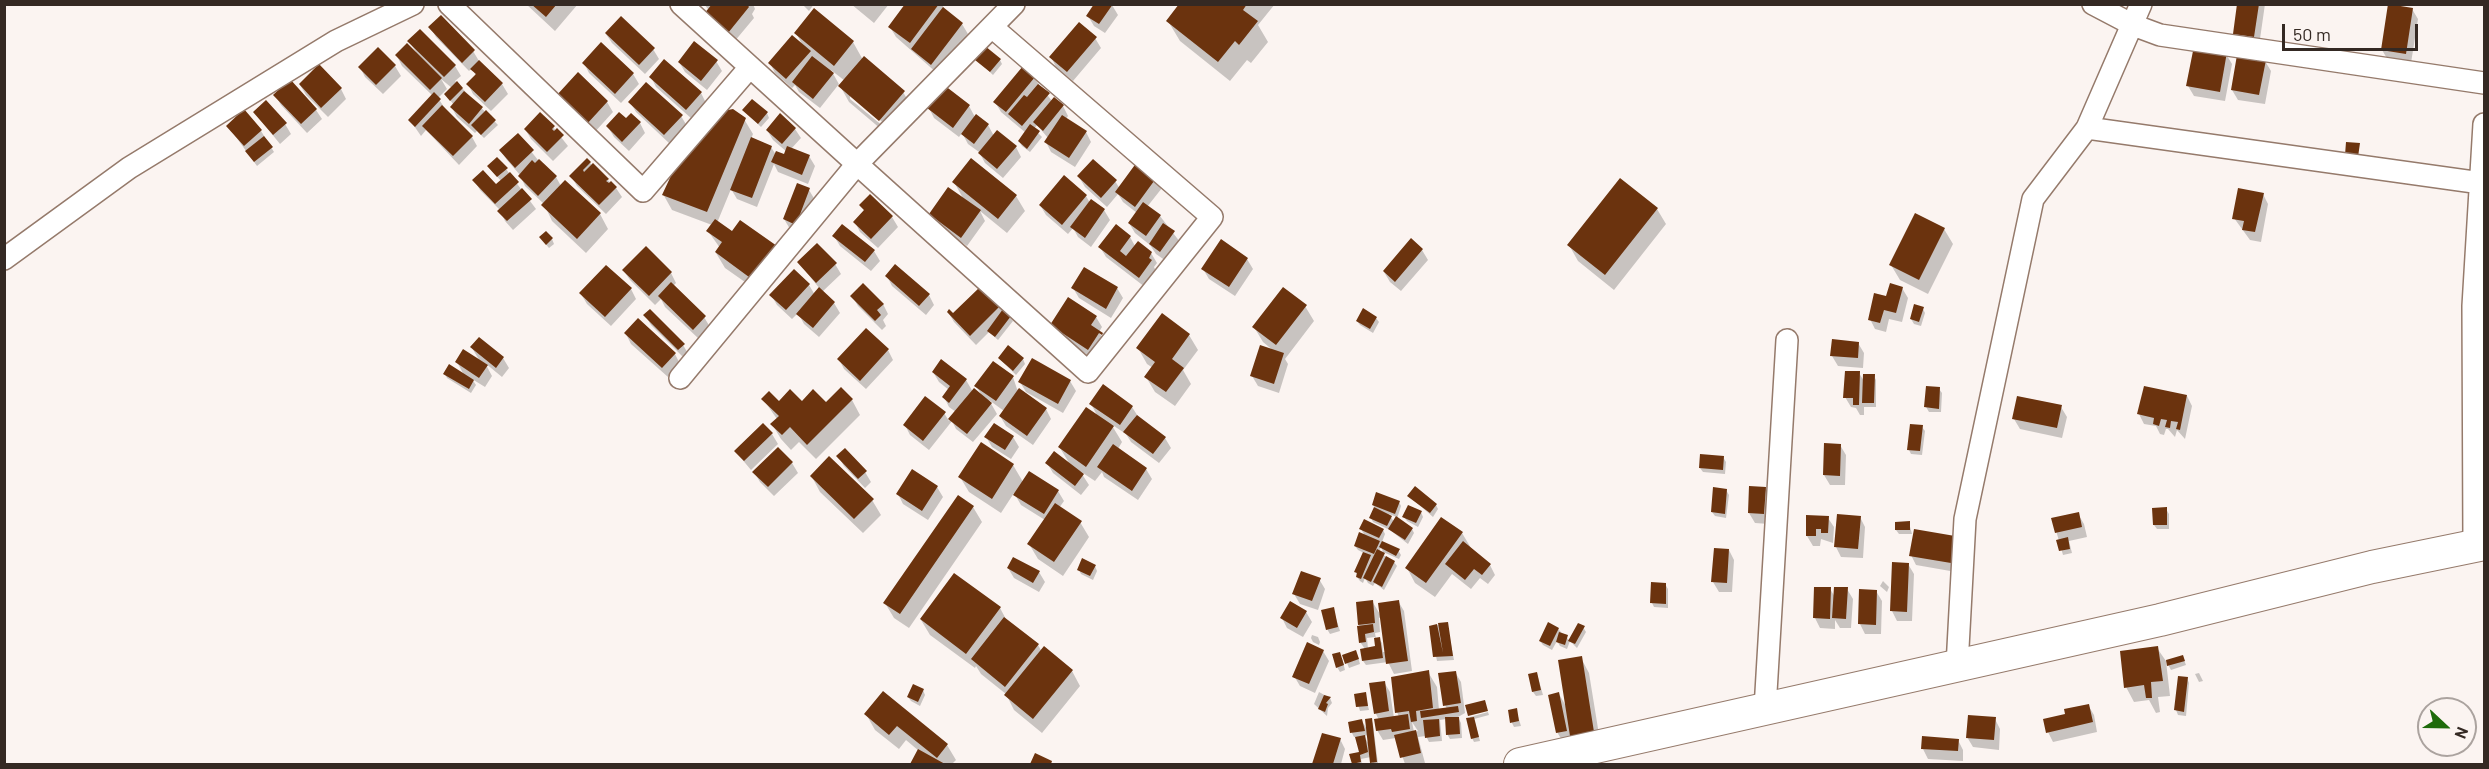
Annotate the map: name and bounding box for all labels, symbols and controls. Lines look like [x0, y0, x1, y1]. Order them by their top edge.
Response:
scale bar [2285, 12, 2422, 50]
text: 50 m [2293, 23, 2331, 45]
north arrow [2417, 697, 2477, 757]
text: N [2452, 725, 2473, 742]

